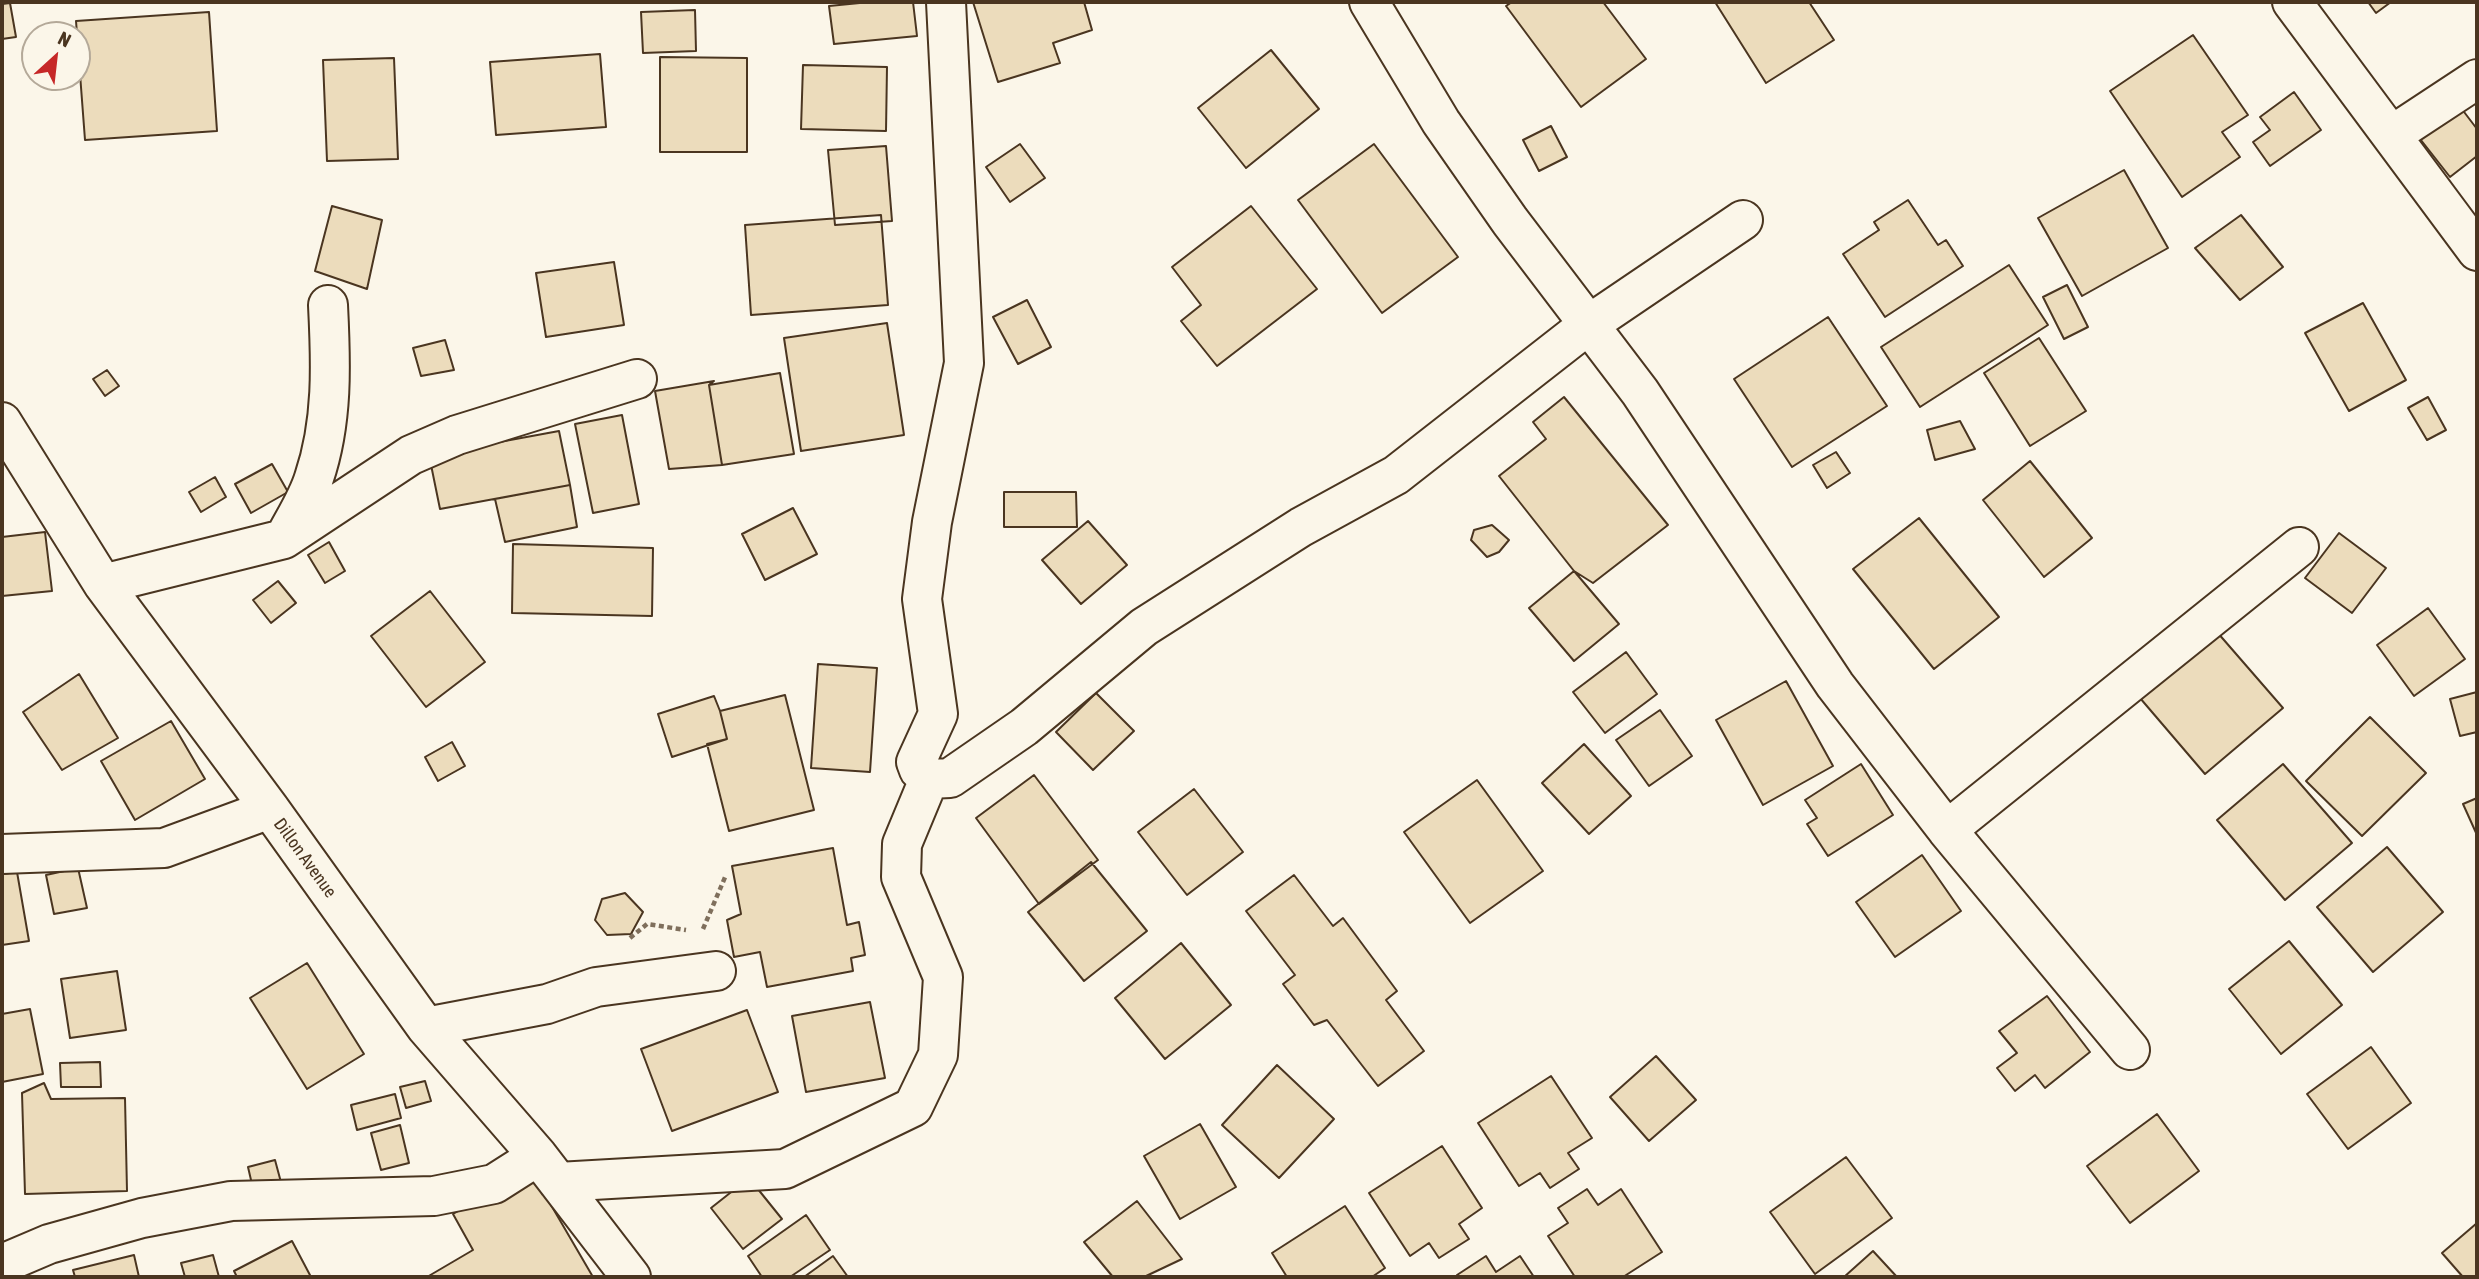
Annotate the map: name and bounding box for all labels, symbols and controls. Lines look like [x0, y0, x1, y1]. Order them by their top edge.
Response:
north arrow [21, 21, 91, 91]
text: N [55, 27, 75, 51]
street label: Dillon Avenue [269, 814, 341, 902]

